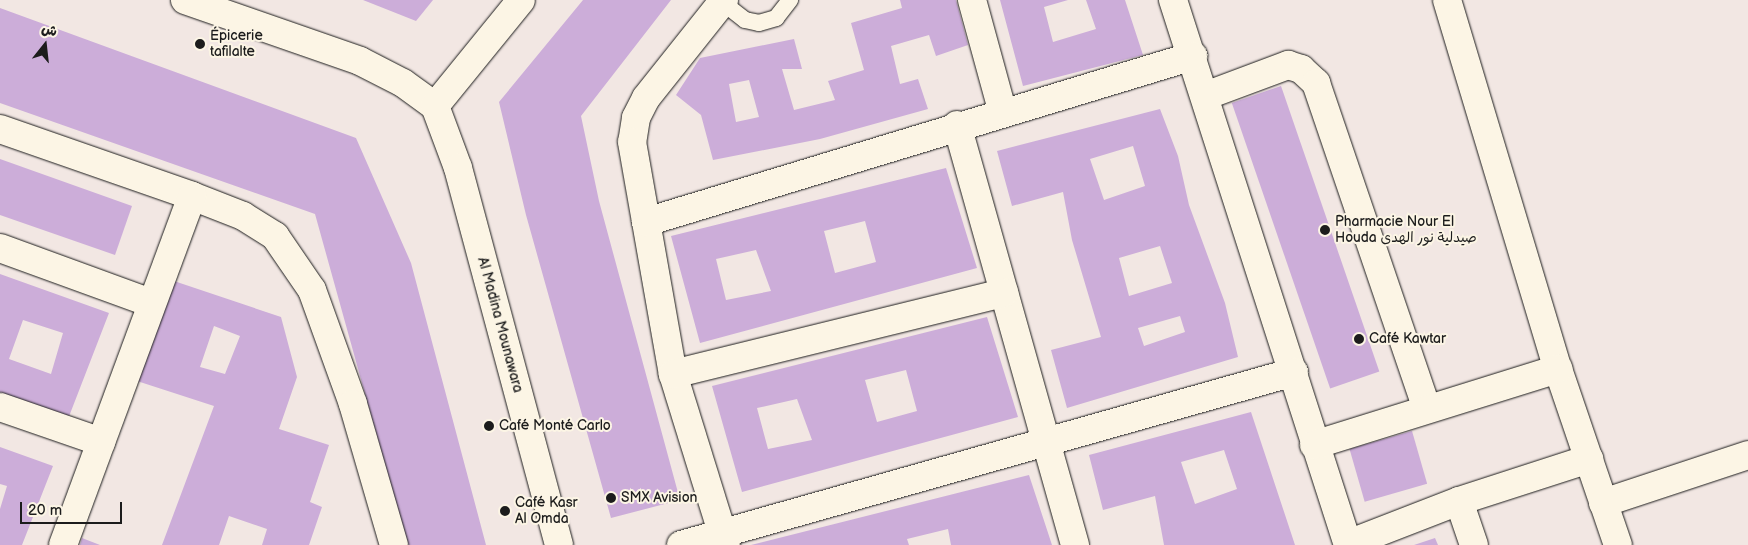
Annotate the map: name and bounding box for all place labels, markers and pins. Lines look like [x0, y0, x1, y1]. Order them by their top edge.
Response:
place label: Épicerie tafilalte [210, 28, 263, 60]
marker: Épicerie tafilalte [194, 38, 206, 50]
place label: Pharmacie Nour El Houda صيدلية نور الهدى [1335, 214, 1477, 246]
marker: Pharmacie Nour El Houda صيدلية نور الهدى [1319, 224, 1331, 236]
place label: Café Kawtar [1369, 331, 1446, 347]
marker: Café Kawtar [1353, 333, 1365, 345]
place label: Café Monté Carlo [499, 418, 611, 434]
marker: Café Monté Carlo [483, 420, 495, 432]
place label: SMX Avision [621, 490, 697, 506]
marker: SMX Avision [605, 492, 617, 504]
place label: Café Kasr Al Omda [515, 495, 578, 528]
marker: Café Kasr Al Omda [499, 505, 511, 517]

